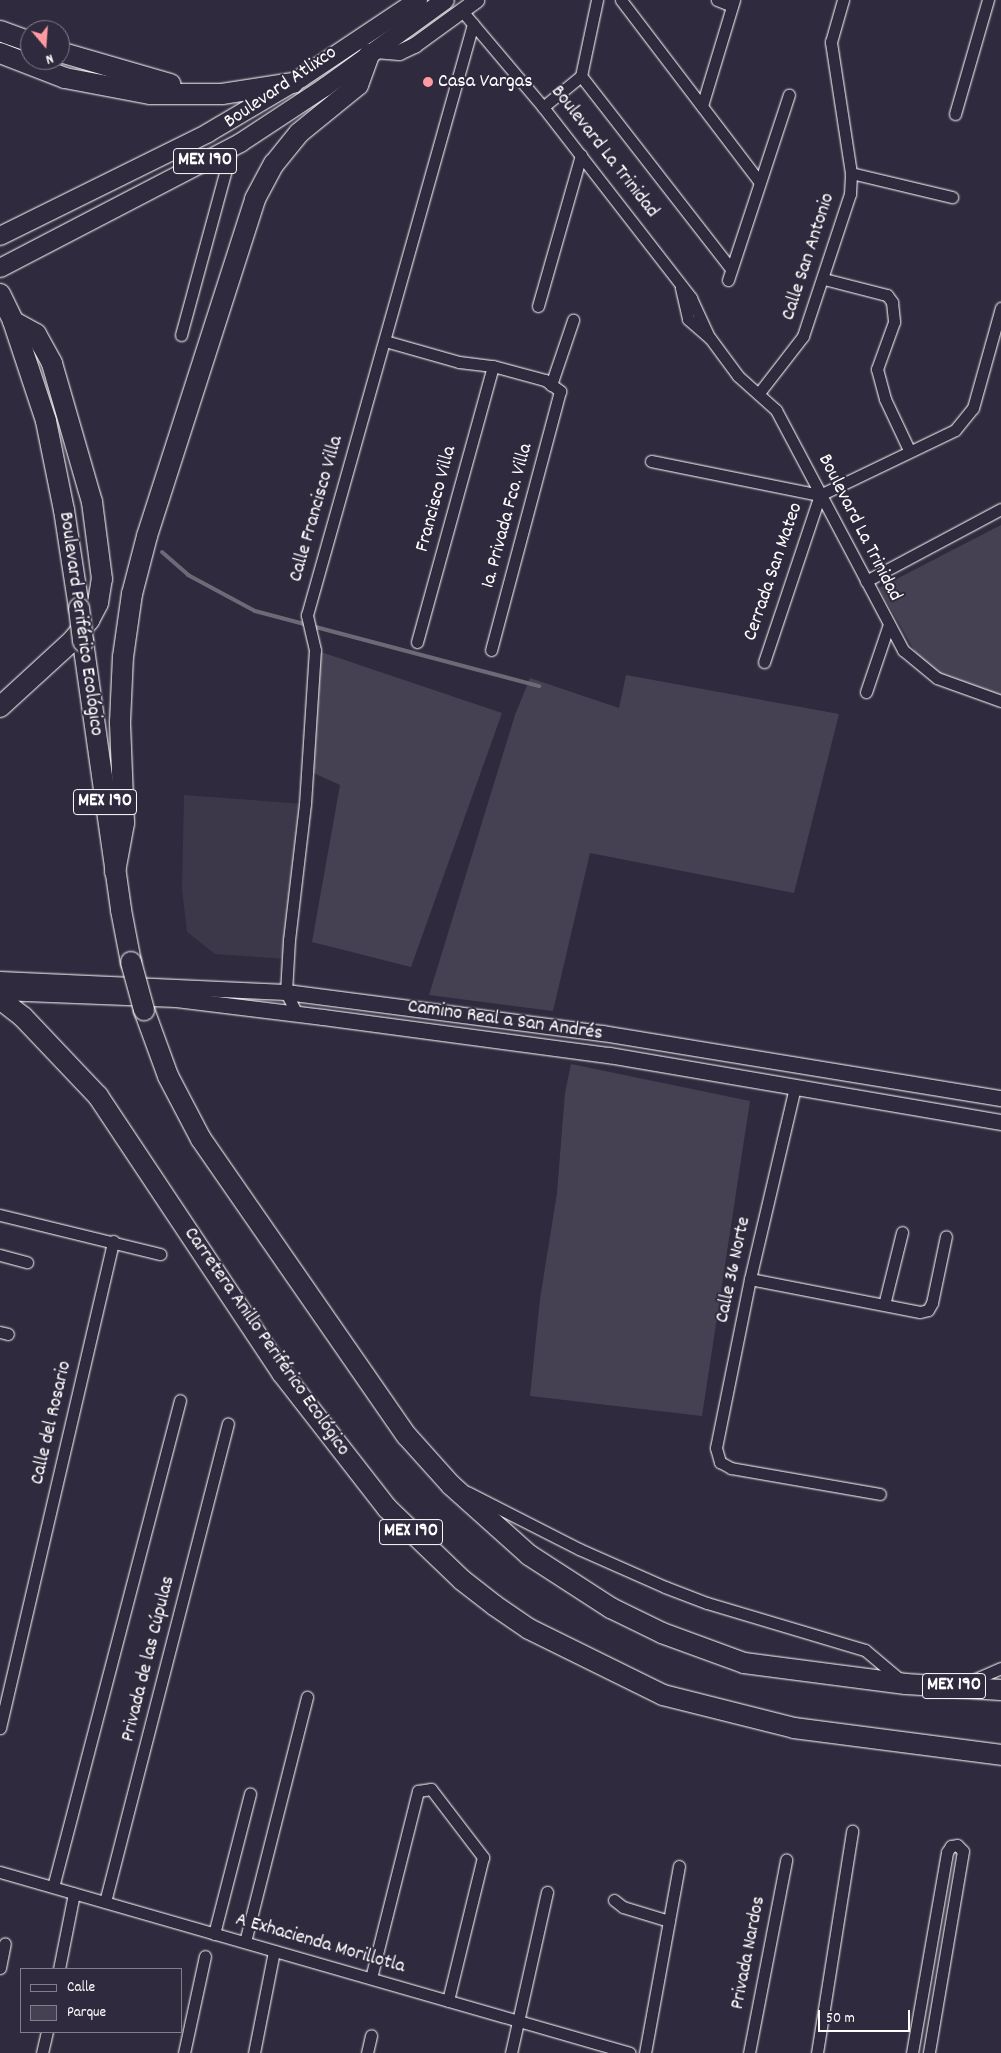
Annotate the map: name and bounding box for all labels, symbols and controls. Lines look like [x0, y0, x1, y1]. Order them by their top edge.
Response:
north arrow [20, 20, 70, 70]
street label: Boulevard Atlixco [220, 41, 342, 135]
text: N [43, 48, 56, 69]
place label: Casa Vargas [438, 70, 533, 94]
marker: Casa Vargas [422, 76, 434, 88]
street label: Boulevard La Trinidad [545, 81, 663, 223]
road number: MEX 190 [172, 144, 238, 178]
street label: Calle San Antonio [777, 190, 841, 324]
street label: Calle Francisco Villa [285, 433, 349, 585]
street label: 1a. Privada Fco. Villa [477, 441, 539, 591]
street label: Francisco Villa [411, 443, 463, 555]
street label: Boulevard La Trinidad [812, 450, 906, 606]
street label: Cerrada San Mateo [739, 500, 809, 644]
street label: Boulevard Periférico Ecológico [52, 510, 108, 738]
road number: MEX 190 [72, 786, 138, 819]
street label: Camino Real a San Andrés [406, 995, 604, 1047]
street label: Calle 36 Norte [711, 1215, 757, 1325]
street label: Carretera Anillo Periférico Ecológico [178, 1223, 354, 1461]
street label: Calle del Rosario [26, 1359, 78, 1487]
road number: MEX 190 [378, 1515, 444, 1548]
street label: Privada de las Cúpulas [117, 1574, 181, 1744]
road number: MEX 190 [922, 1670, 986, 1702]
street label: Privada Nardos [726, 1894, 772, 2012]
street label: A Exhacienda Morillotla [232, 1908, 408, 1980]
legend [20, 1968, 182, 2033]
text: Calle [67, 1977, 95, 1999]
scale bar [821, 2000, 914, 2032]
text: Parque [67, 2002, 106, 2024]
text: 50 m [826, 2008, 855, 2030]

